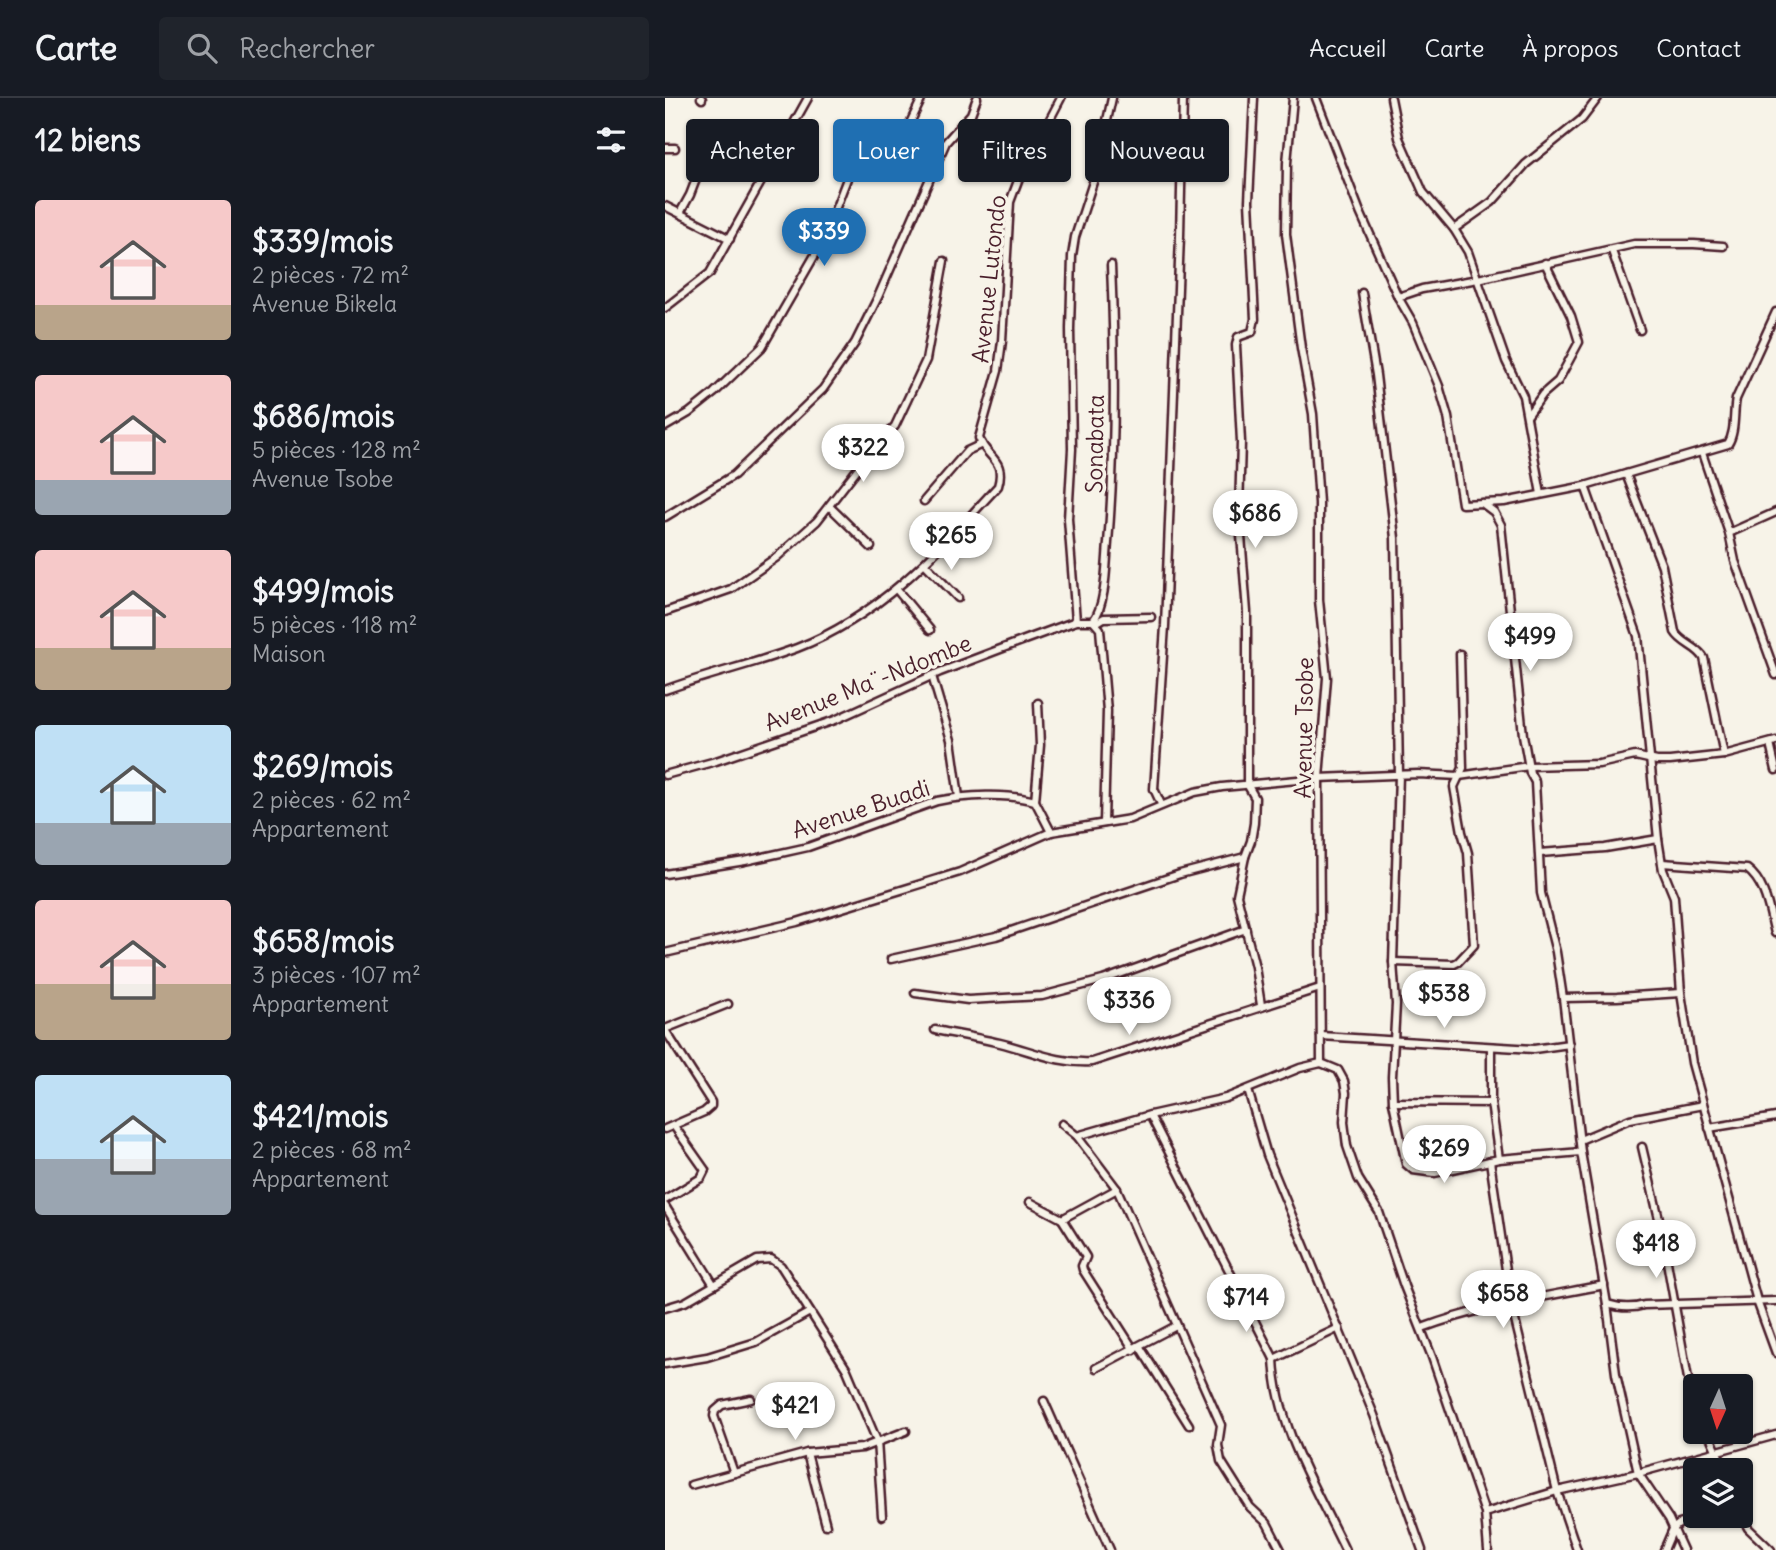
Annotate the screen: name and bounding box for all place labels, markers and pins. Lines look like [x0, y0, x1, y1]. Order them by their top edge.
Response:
pin: $339 [783, 208, 865, 268]
pin: $322 [822, 424, 904, 484]
pin: $686 [1214, 490, 1296, 550]
pin: $265 [910, 512, 992, 572]
pin: $499 [1489, 614, 1571, 673]
pin: $538 [1403, 970, 1485, 1030]
pin: $336 [1088, 978, 1170, 1037]
pin: $269 [1403, 1126, 1485, 1185]
pin: $418 [1615, 1220, 1697, 1280]
pin: $658 [1462, 1270, 1544, 1330]
pin: $714 [1205, 1274, 1287, 1334]
pin: $421 [754, 1382, 836, 1442]

